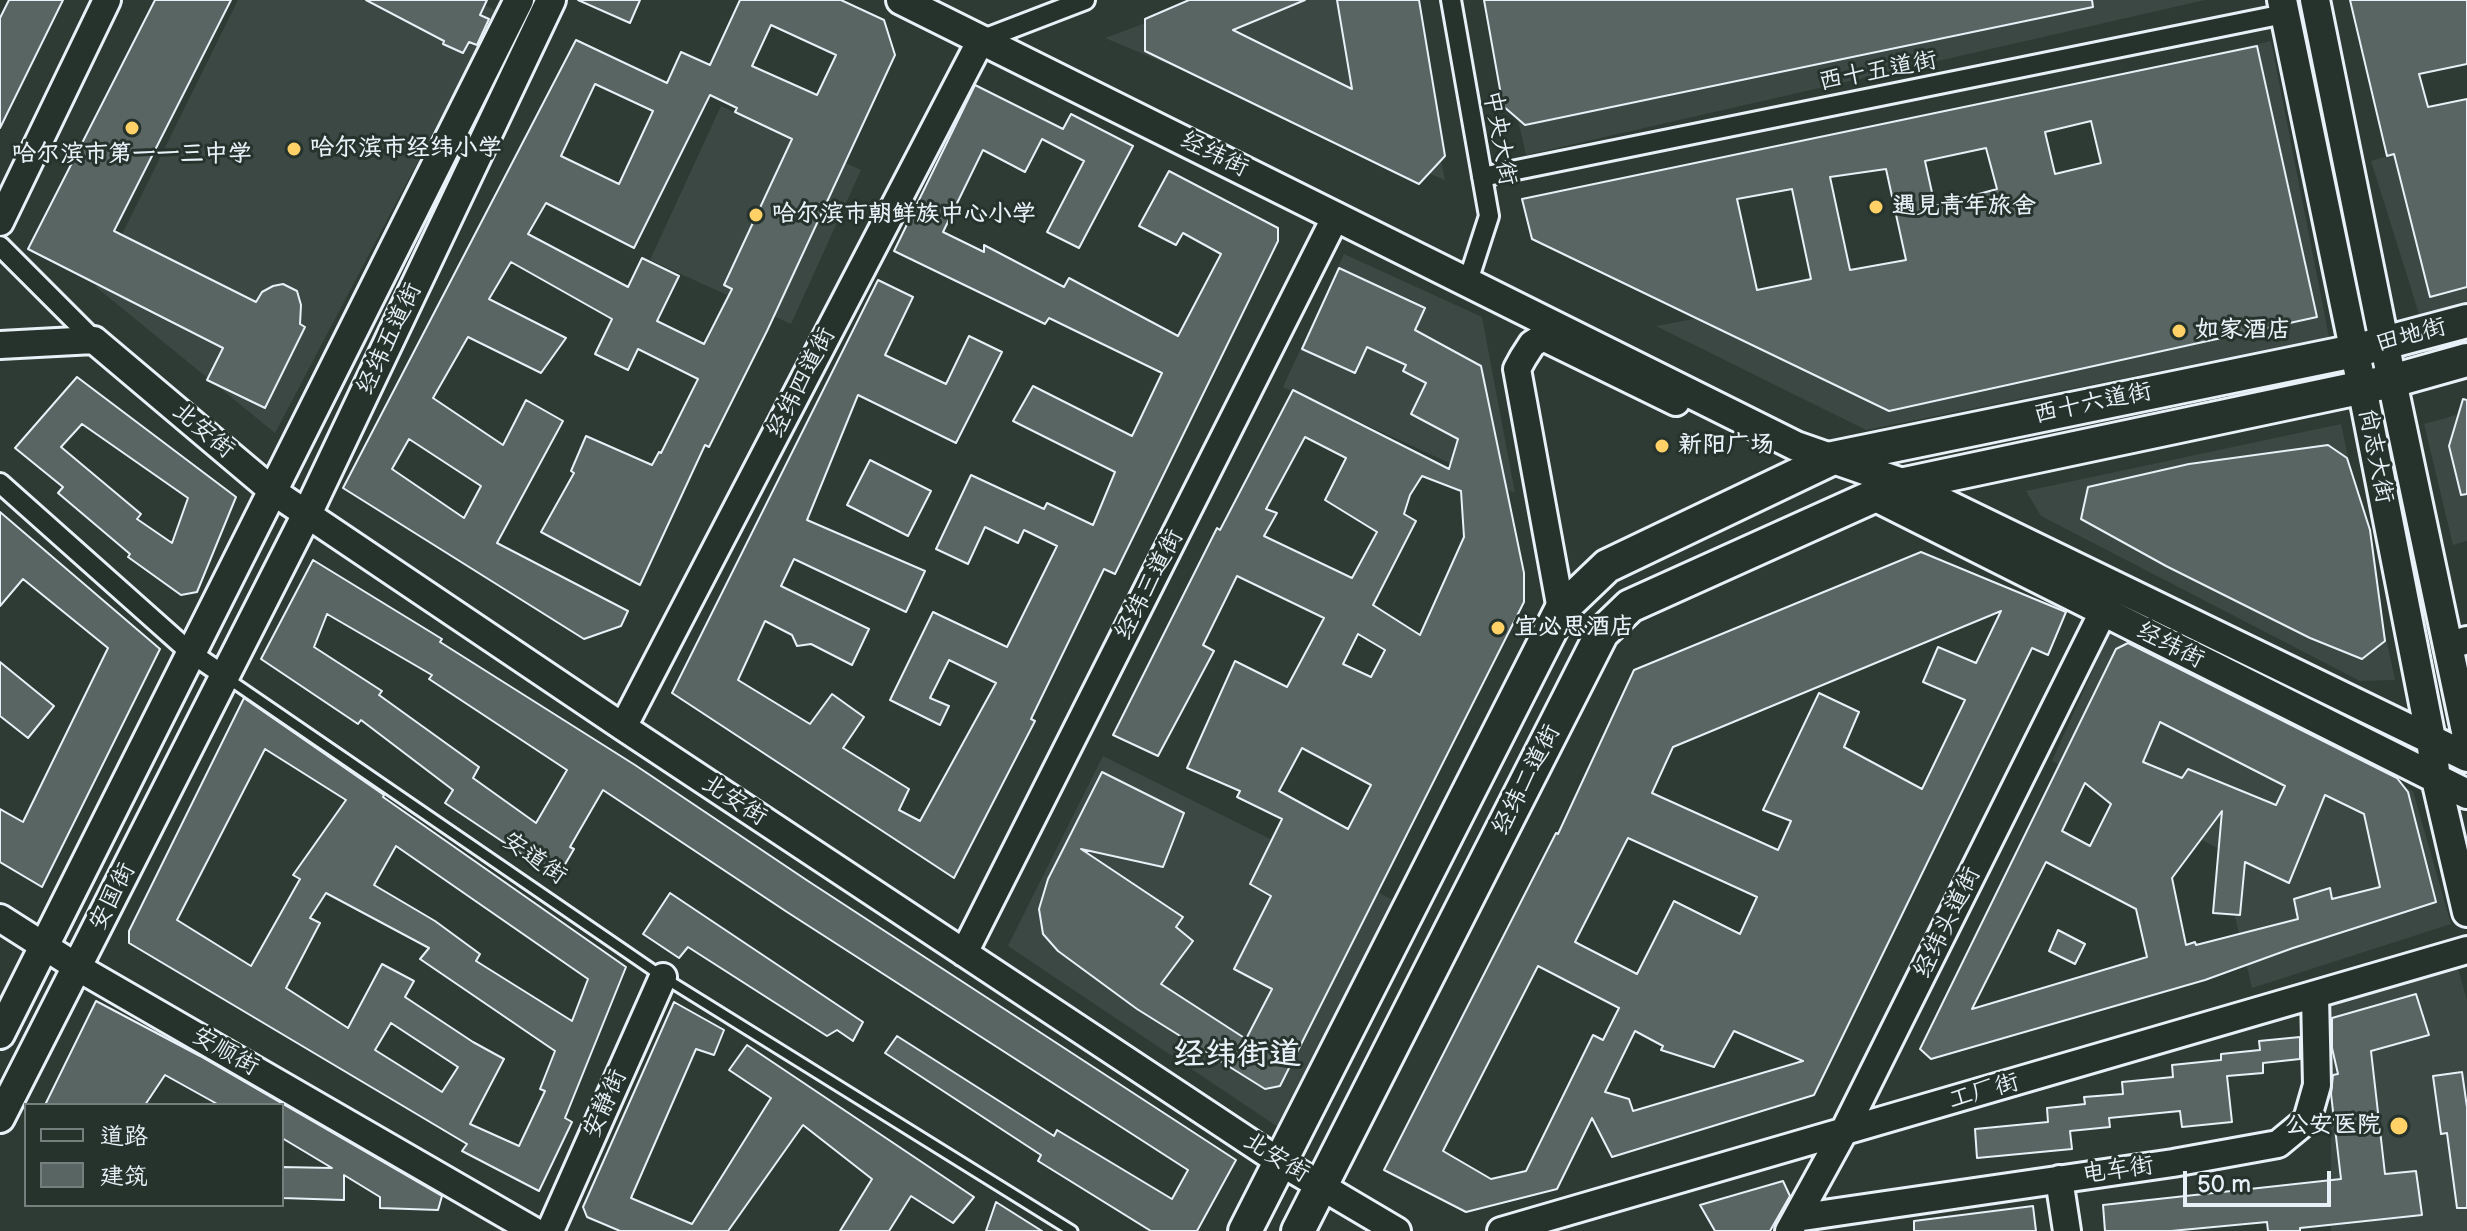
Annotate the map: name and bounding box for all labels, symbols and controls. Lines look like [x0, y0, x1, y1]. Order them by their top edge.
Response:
street label: 西十五道街 [1816, 46, 1940, 98]
street label: 中央大街 [1476, 88, 1522, 188]
marker: 哈尔滨市第一一三中学 [123, 119, 141, 137]
street label: 经纬街 [1175, 126, 1253, 184]
place label: 哈尔滨市经纬小学 [310, 135, 502, 163]
marker: 哈尔滨市经纬小学 [285, 140, 303, 158]
place label: 哈尔滨市第一一三中学 [12, 141, 252, 169]
place label: 遇見青年旅舍 [1892, 193, 2036, 221]
marker: 遇見青年旅舍 [1867, 198, 1885, 216]
place label: 哈尔滨市朝鲜族中心小学 [772, 201, 1036, 229]
marker: 哈尔滨市朝鲜族中心小学 [747, 206, 765, 224]
street label: 经纬五道街 [352, 279, 428, 399]
street label: 田地街 [2372, 313, 2450, 359]
place label: 如家酒店 [2195, 317, 2291, 345]
marker: 如家酒店 [2170, 322, 2188, 340]
street label: 经纬四道街 [762, 323, 842, 443]
street label: 西十六道街 [2031, 377, 2155, 431]
street label: 北安街 [166, 397, 240, 465]
street label: 尚志大街 [2352, 406, 2398, 506]
place label: 新阳广场 [1678, 432, 1774, 460]
marker: 新阳广场 [1653, 437, 1671, 455]
street label: 经纬三道街 [1110, 525, 1190, 645]
place label: 宜必思酒店 [1514, 614, 1634, 642]
street label: 经纬街 [2131, 617, 2209, 675]
marker: 宜必思酒店 [1489, 619, 1507, 637]
street label: 经纬二道街 [1487, 720, 1567, 840]
street label: 北安街 [696, 769, 772, 833]
street label: 安道街 [496, 827, 572, 891]
street label: 安国街 [84, 858, 142, 936]
street label: 经纬头道街 [1909, 863, 1987, 983]
street label: 安顺街 [187, 1022, 263, 1082]
district label: 经纬街道 [1173, 1037, 1301, 1075]
street label: 安静街 [578, 1065, 634, 1143]
street label: 工厂街 [1945, 1068, 2023, 1116]
legend [24, 1103, 284, 1207]
place label: 公安医院 [2285, 1112, 2381, 1140]
marker: 公安医院 [2388, 1115, 2410, 1137]
text: 道路 [100, 1122, 148, 1151]
street label: 北安街 [1238, 1127, 1314, 1189]
street label: 电车街 [2080, 1152, 2156, 1190]
scale bar [2187, 1155, 2335, 1205]
text: 建筑 [100, 1162, 148, 1191]
text: 50 m [2197, 1170, 2251, 1199]

